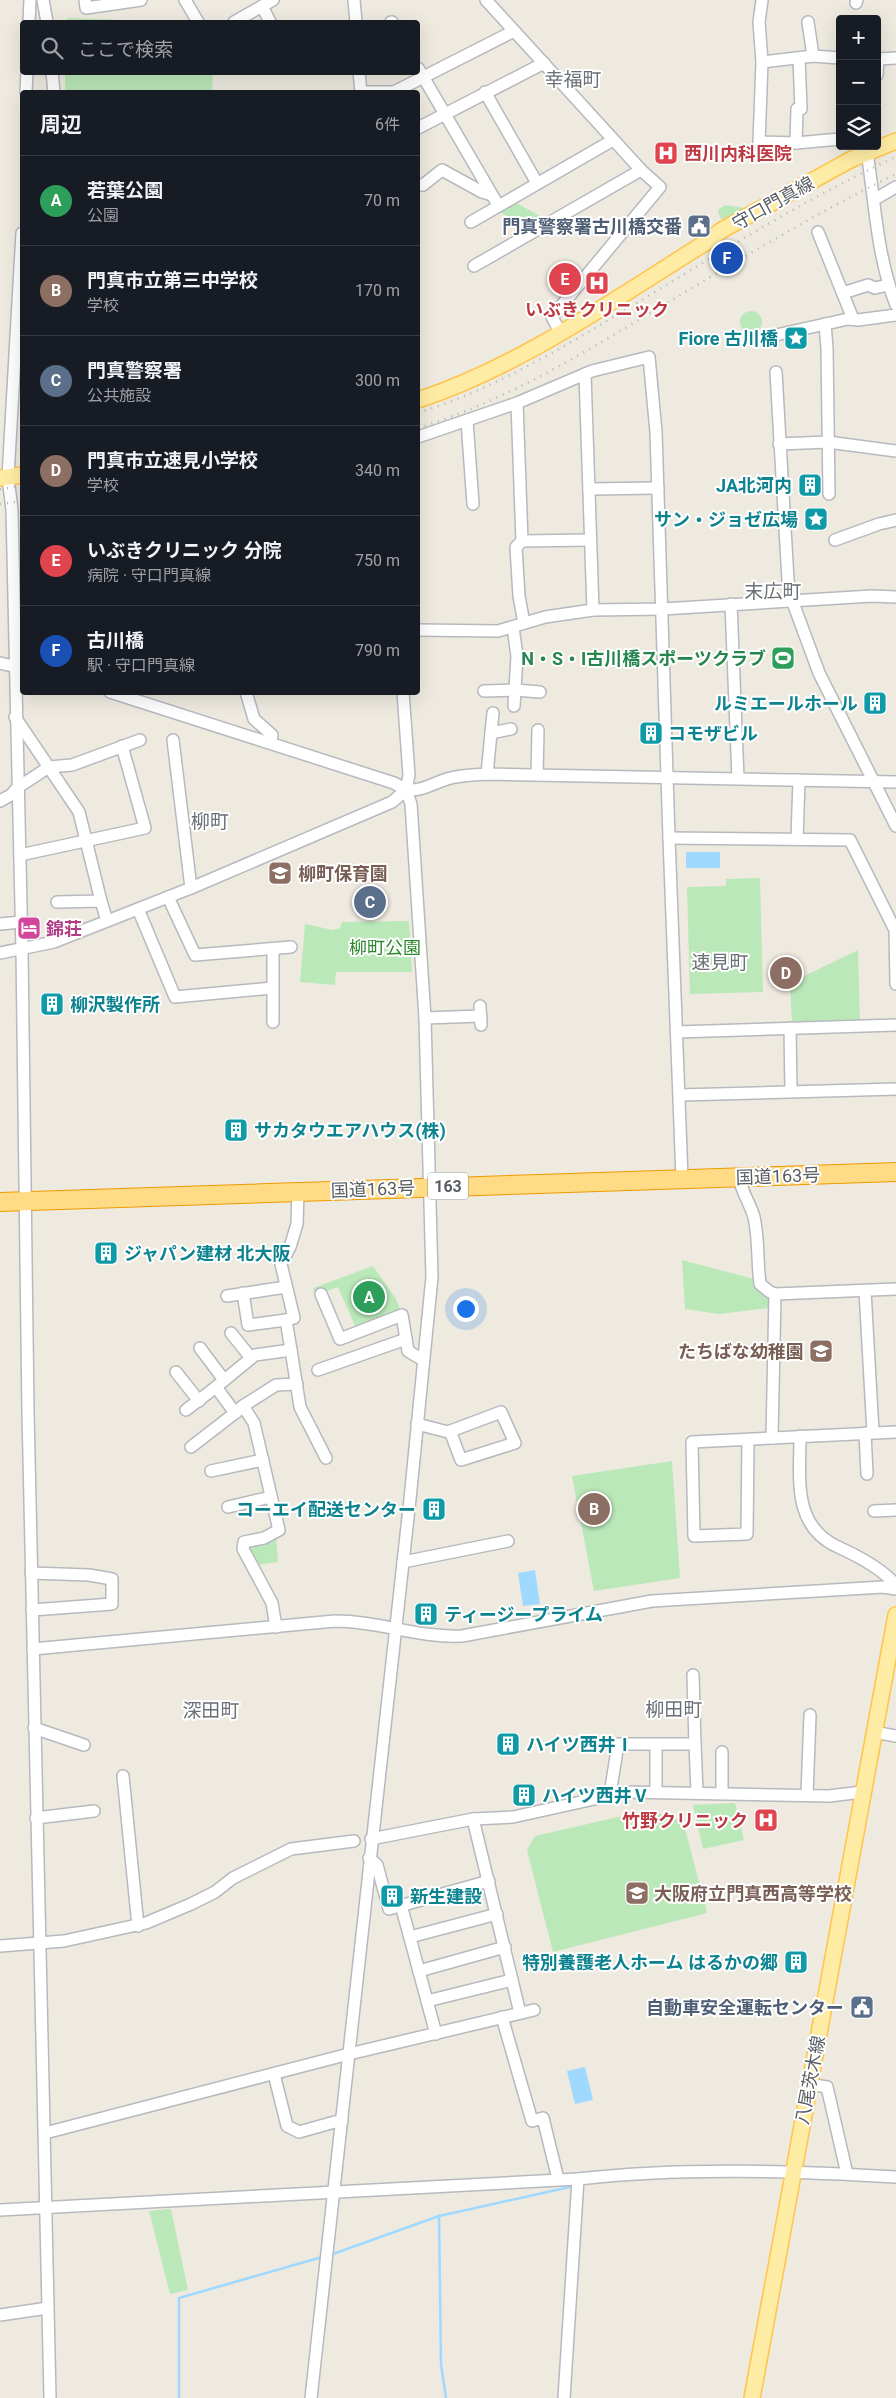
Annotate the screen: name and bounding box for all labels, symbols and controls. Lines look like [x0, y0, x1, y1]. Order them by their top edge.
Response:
map controls [836, 15, 881, 150]
button: + [836, 15, 881, 60]
search box [20, 20, 420, 75]
icon: search [38, 34, 66, 62]
text: ここで検索 [78, 38, 173, 61]
button: − [836, 60, 881, 105]
district label: 幸福町 [544, 68, 602, 91]
button: layers [836, 105, 881, 150]
text: 周辺 [40, 113, 82, 137]
text: 6件 [375, 115, 400, 134]
hospital icon: 西川内科医院 [653, 140, 679, 166]
place label: 西川内科医院 [684, 143, 792, 164]
street label: 守口門真線 [729, 172, 817, 234]
text: 若葉公園 [87, 179, 163, 202]
text: A [51, 191, 61, 210]
text: 70 m [364, 191, 400, 210]
text: 公園 [87, 206, 119, 225]
public building icon: 門真警察署古川橋交番 [686, 213, 712, 239]
place label: 門真警察署古川橋交番 [502, 216, 682, 237]
pin: F [711, 239, 743, 277]
pin: E [549, 260, 581, 298]
text: 門真市立第三中学校 [87, 269, 258, 292]
hospital icon: いぶきクリニック [584, 270, 610, 296]
text: B [51, 281, 61, 300]
text: 170 m [355, 281, 400, 300]
text: 学校 [87, 296, 119, 315]
place label: いぶきクリニック [525, 299, 669, 320]
place icon: Fiore 古川橋 [783, 325, 809, 351]
place label: Fiore 古川橋 [679, 328, 778, 349]
text: 門真警察署 [87, 359, 182, 382]
text: C [51, 371, 61, 390]
text: 300 m [355, 371, 400, 390]
text: 公共施設 [87, 386, 151, 405]
text: 門真市立速見小学校 [87, 449, 258, 472]
text: D [51, 461, 61, 480]
text: 340 m [355, 461, 400, 480]
building icon: JA北河内 [797, 472, 823, 498]
place label: JA北河内 [716, 475, 792, 496]
text: 学校 [87, 476, 119, 495]
place icon: サン・ジョゼ広場 [803, 506, 829, 532]
place label: サン・ジョゼ広場 [654, 509, 798, 530]
text: いぶきクリニック 分院 [87, 539, 282, 562]
text: E [52, 551, 61, 570]
text: 750 m [355, 551, 400, 570]
text: 病院 · 守口門真線 [87, 566, 211, 585]
district label: 末広町 [744, 580, 802, 603]
text: 古川橋 [87, 629, 144, 652]
text: F [52, 641, 60, 660]
text: 790 m [355, 641, 400, 660]
sports icon: N・S・I古川橋スポーツクラブ [770, 645, 796, 671]
place label: N・S・I古川橋スポーツクラブ [521, 648, 766, 669]
text: 駅 · 守口門真線 [87, 656, 195, 675]
building icon: ルミエールホール [862, 690, 888, 716]
place label: ルミエールホール [714, 693, 858, 714]
building icon: コモザビル [638, 720, 664, 746]
place label: コモザビル [668, 723, 758, 744]
district label: 柳町 [191, 810, 229, 833]
school or university icon: 柳町保育園 [267, 860, 293, 886]
place label: 柳町保育園 [298, 863, 388, 884]
pin: C [354, 883, 386, 921]
hotel icon: 錦荘 [16, 915, 42, 941]
place label: 錦荘 [46, 918, 82, 939]
park label: 柳町公園 [349, 937, 421, 958]
district label: 速見町 [691, 951, 749, 974]
pin: D [770, 954, 802, 992]
building icon: 柳沢製作所 [39, 991, 65, 1017]
place label: 柳沢製作所 [70, 994, 160, 1015]
building icon: サカタウエアハウス(株) [223, 1117, 249, 1143]
place label: サカタウエアハウス(株) [254, 1120, 446, 1142]
street label: 国道163号 [735, 1164, 821, 1188]
road number: 163 [428, 1172, 468, 1200]
street label: 国道163号 [330, 1177, 416, 1201]
building icon: ジャパン建材 北大阪 [93, 1240, 119, 1266]
place label: ジャパン建材 北大阪 [124, 1243, 290, 1264]
pin: A [353, 1278, 385, 1316]
your location [453, 1296, 479, 1322]
school or university icon: たちばな幼稚園 [808, 1338, 834, 1364]
place label: たちばな幼稚園 [678, 1341, 804, 1362]
pin: B [578, 1490, 610, 1528]
building icon: コーエイ配送センター [421, 1496, 447, 1522]
place label: コーエイ配送センター [236, 1499, 416, 1520]
building icon: ティージープライム [413, 1601, 439, 1627]
place label: ティージープライム [444, 1604, 603, 1625]
district label: 柳田町 [645, 1698, 703, 1721]
district label: 深田町 [182, 1699, 240, 1722]
building icon: ハイツ西井Ⅰ [495, 1731, 521, 1757]
place label: ハイツ西井Ⅰ [526, 1734, 634, 1755]
building icon: ハイツ西井Ⅴ [511, 1782, 537, 1808]
place label: ハイツ西井Ⅴ [542, 1785, 650, 1806]
hospital icon: 竹野クリニック [753, 1807, 779, 1833]
place label: 竹野クリニック [622, 1810, 748, 1831]
school or university icon: 大阪府立門真西高等学校 [624, 1880, 650, 1906]
building icon: 新生建設 [379, 1883, 405, 1909]
place label: 大阪府立門真西高等学校 [654, 1883, 852, 1904]
place label: 新生建設 [410, 1886, 482, 1907]
building icon: 特別養護老人ホーム はるかの郷 [783, 1949, 809, 1975]
place label: 特別養護老人ホーム はるかの郷 [522, 1952, 778, 1973]
public building icon: 自動車安全運転センター [849, 1994, 875, 2020]
place label: 自動車安全運転センター [646, 1997, 844, 2018]
street label: 八尾茨木線 [791, 2034, 829, 2126]

